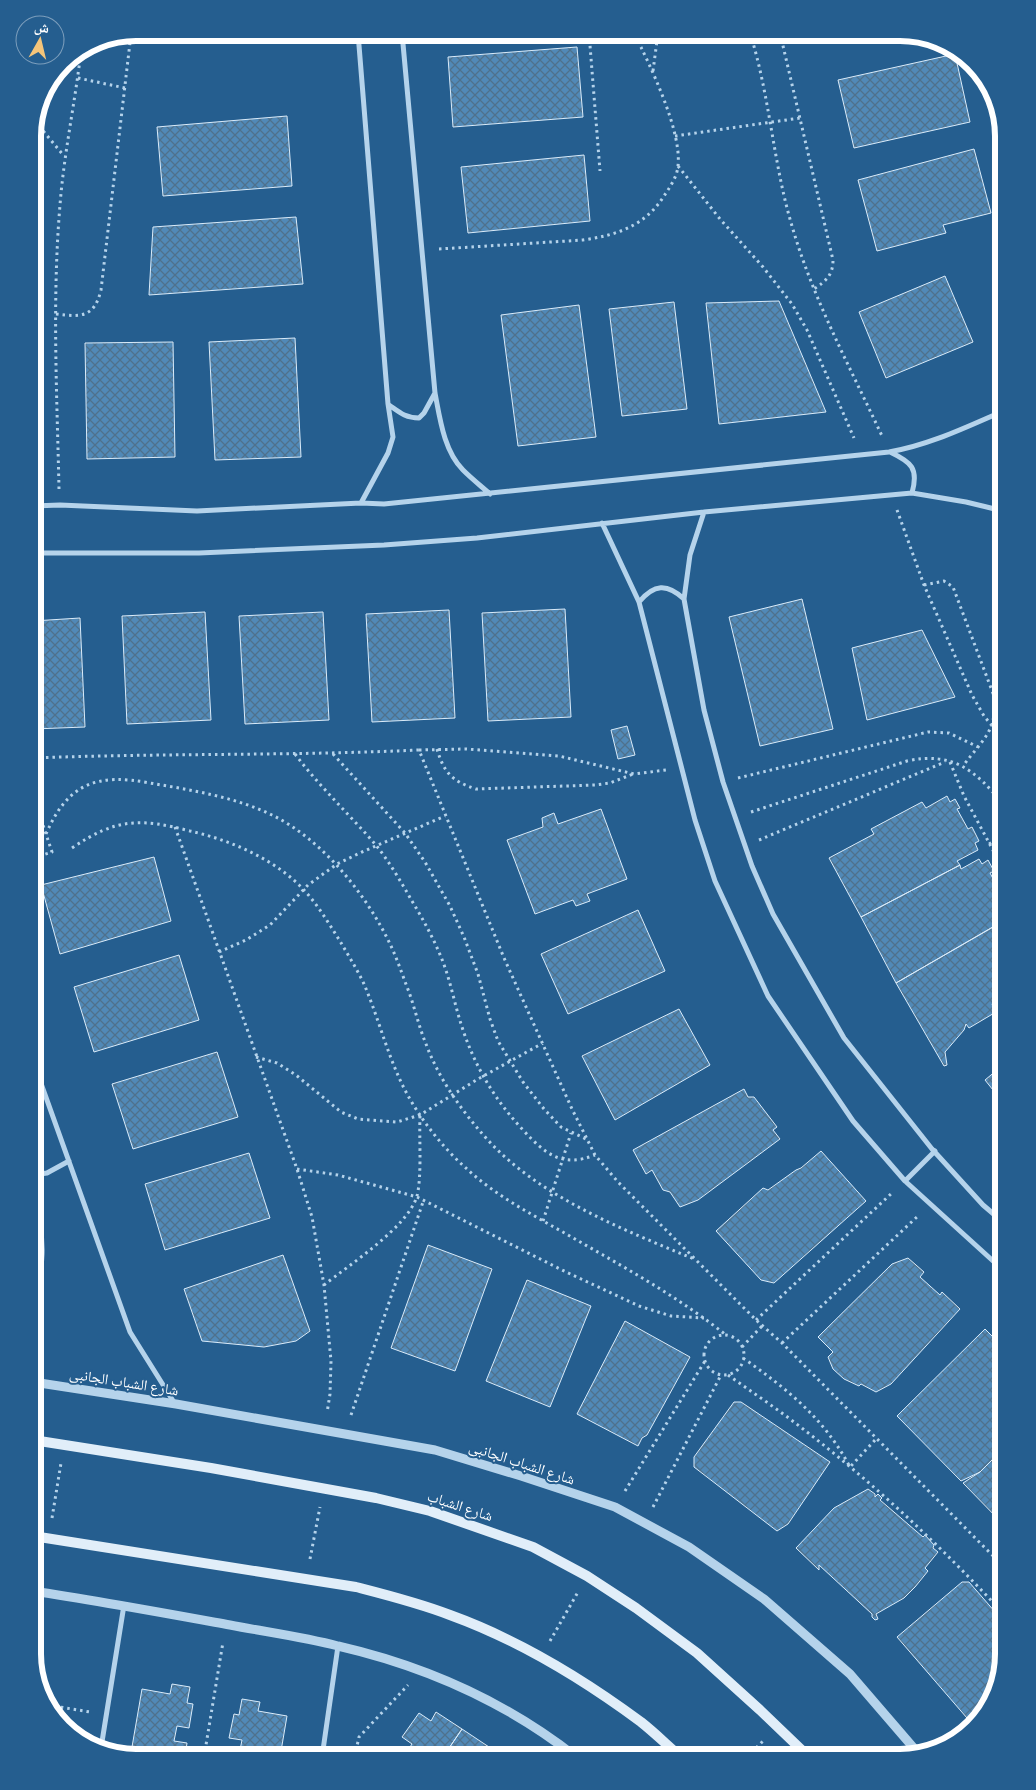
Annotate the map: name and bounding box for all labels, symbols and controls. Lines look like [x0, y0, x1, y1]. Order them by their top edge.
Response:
north arrow [15, 15, 65, 65]
text: ش [33, 16, 51, 37]
street label: شارع الشباب الجانبى [68, 1363, 180, 1401]
street label: شارع الشباب الجانبى [466, 1435, 578, 1490]
street label: شارع الشباب [425, 1485, 496, 1526]

